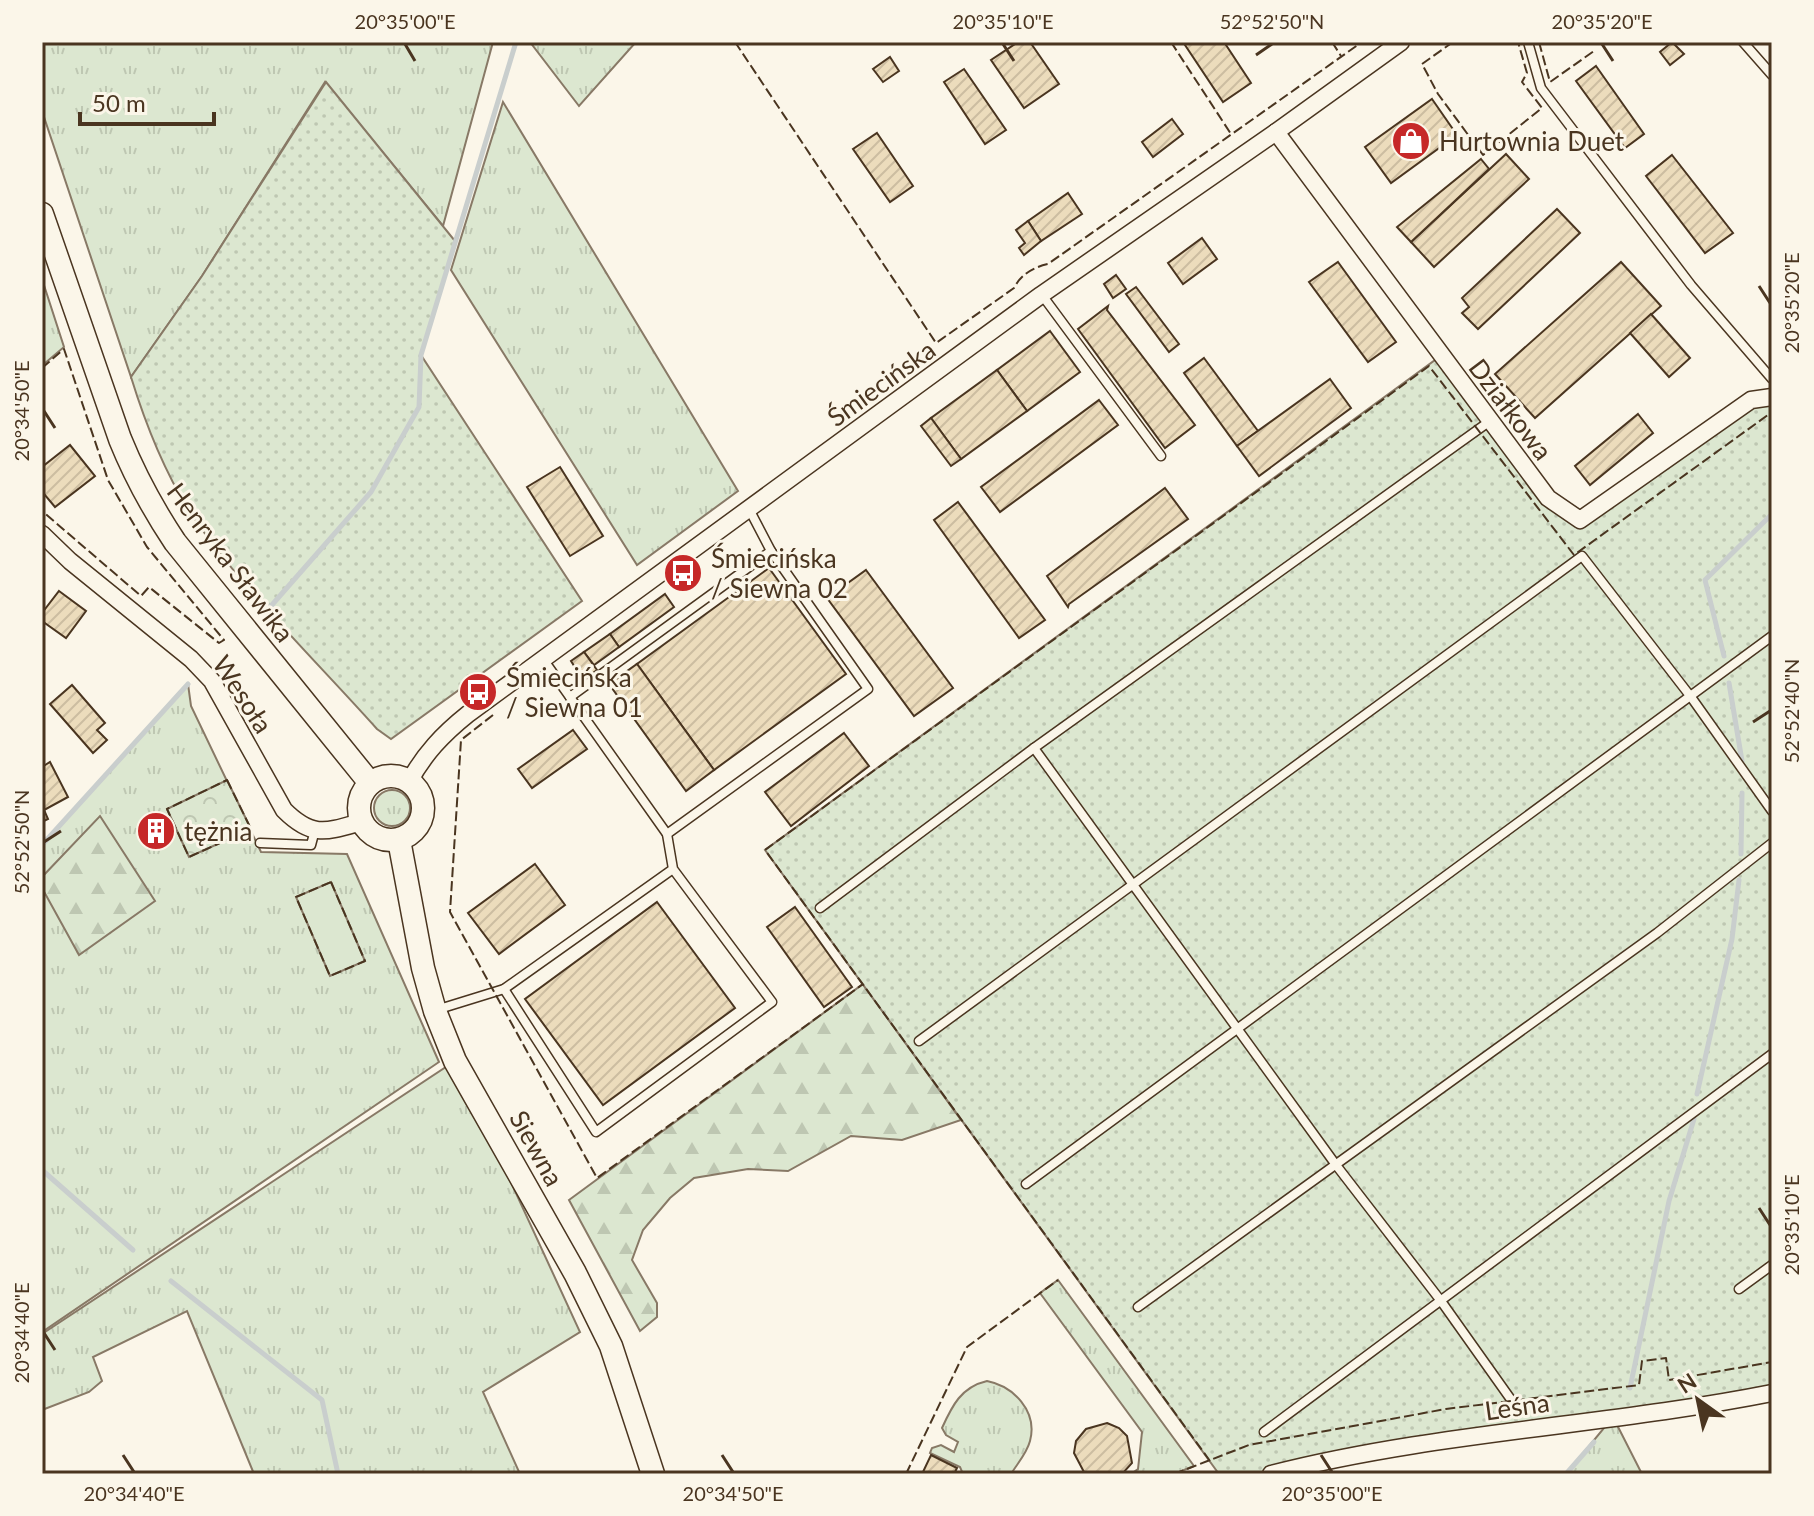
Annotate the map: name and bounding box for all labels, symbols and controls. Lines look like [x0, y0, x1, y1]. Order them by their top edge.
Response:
text: 20°35'00"E [355, 9, 455, 33]
text: 20°35'10"E [953, 9, 1053, 33]
text: 52°52'50"N [1220, 9, 1324, 33]
text: 20°35'20"E [1552, 9, 1652, 33]
scale bar [80, 76, 214, 126]
text: 50 m [92, 88, 146, 117]
shop icon: Hurtownia Duet [1390, 120, 1432, 162]
place label: Hurtownia Duet [1439, 125, 1625, 157]
text: 20°35'20"E [1779, 253, 1803, 353]
street label: Śmiecińska [821, 333, 941, 433]
street label: Działkowa [1463, 352, 1559, 466]
text: 20°34'50"E [9, 361, 33, 461]
street label: Henryka Sławika [161, 476, 301, 648]
place label: Śmiecińska / Siewna 02 [711, 542, 848, 604]
bus stop icon: Śmiecińska / Siewna 02 [662, 552, 704, 594]
street label: Wesoła [206, 649, 280, 739]
text: 52°52'40"N [1779, 659, 1803, 763]
place label: Śmiecińska / Siewna 01 [506, 661, 643, 723]
bus stop icon: Śmiecińska / Siewna 01 [457, 671, 499, 713]
text: 52°52'50"N [9, 790, 33, 894]
building icon: tężnia [135, 810, 177, 852]
place label: tężnia [184, 815, 252, 847]
street label: Siewna [503, 1105, 571, 1191]
text: 20°35'10"E [1779, 1175, 1803, 1275]
text: 20°34'40"E [9, 1283, 33, 1383]
north arrow [1658, 1360, 1738, 1440]
text: N [1672, 1367, 1701, 1399]
street label: Leśna [1483, 1386, 1551, 1426]
text: 20°34'40"E [84, 1481, 184, 1505]
text: 20°34'50"E [683, 1481, 783, 1505]
text: 20°35'00"E [1282, 1481, 1382, 1505]

